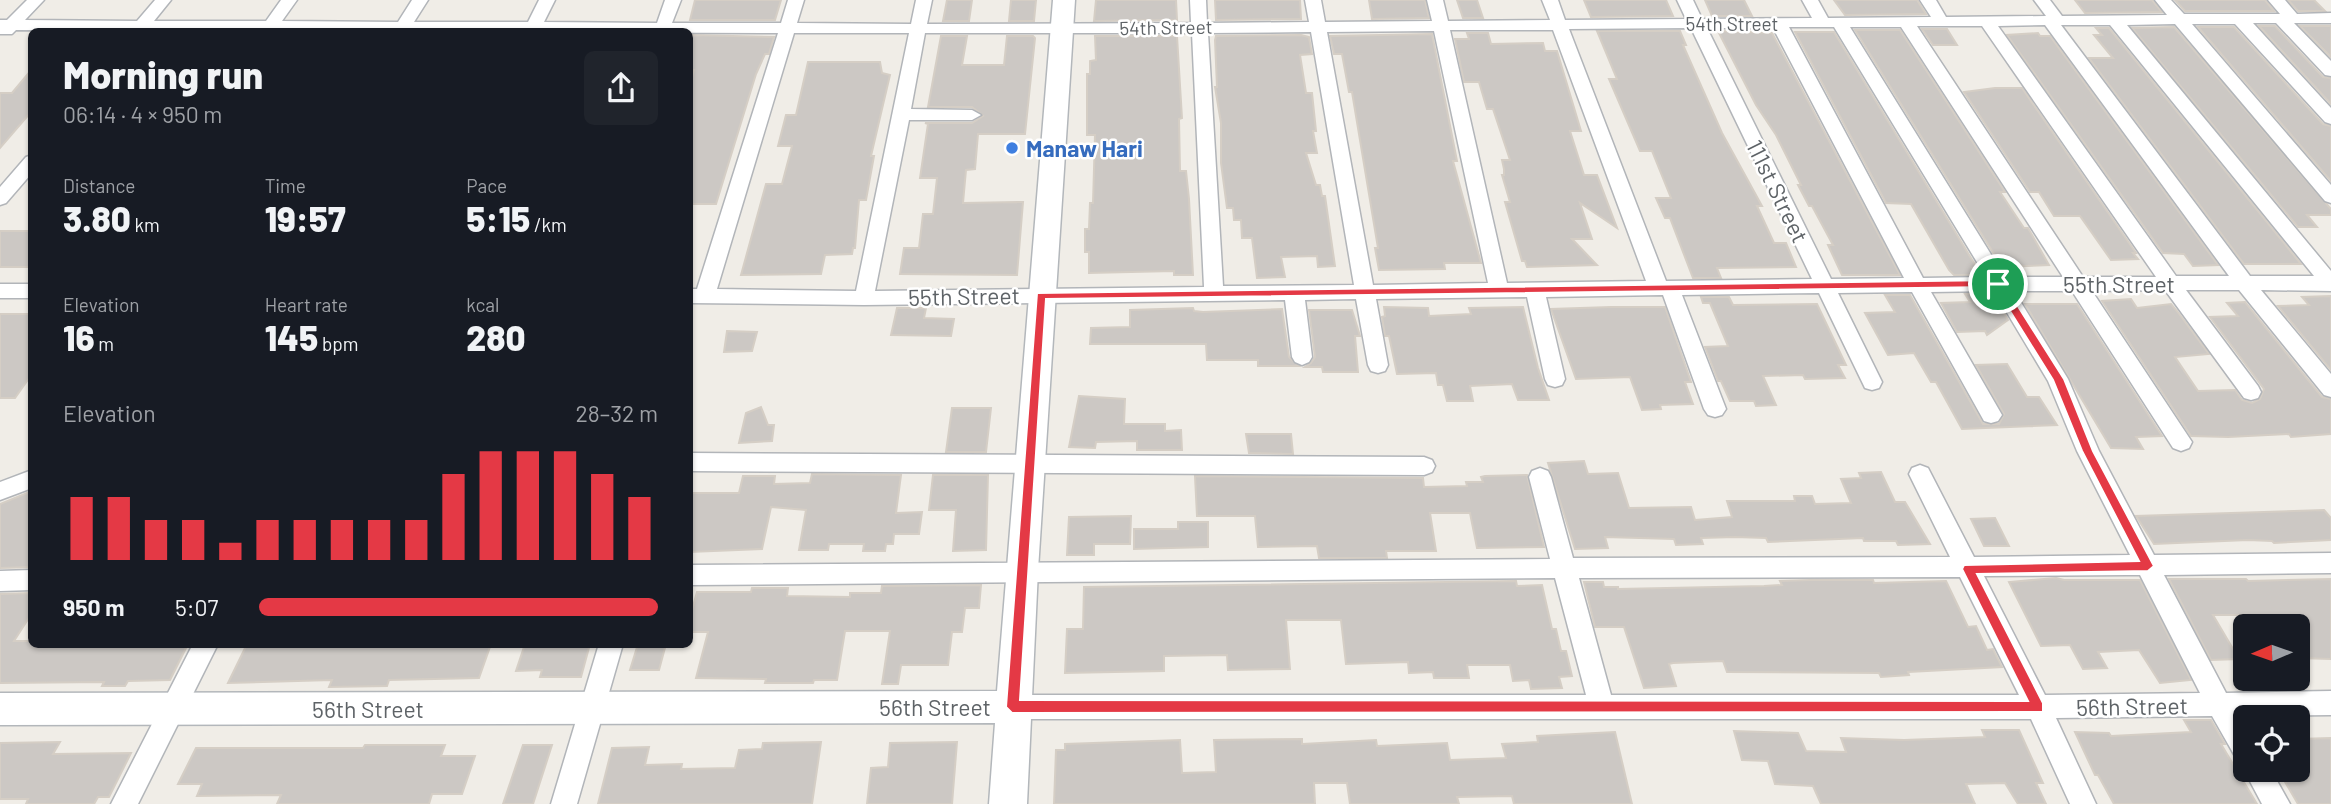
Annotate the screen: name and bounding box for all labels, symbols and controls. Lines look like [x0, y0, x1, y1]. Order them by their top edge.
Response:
street label: 54th Street [1685, 12, 1779, 35]
street label: 54th Street [1119, 15, 1213, 39]
text: Morning run [63, 51, 263, 97]
button: share [584, 51, 658, 125]
text: 06:14 · 4 × 950 m [63, 100, 222, 128]
place label: Manaw Hari [1026, 134, 1143, 162]
street label: 111st Street [1741, 135, 1815, 247]
marker: Manaw Hari [1004, 140, 1020, 156]
text: Distance [63, 174, 135, 197]
text: Time [265, 174, 306, 197]
text: Pace [466, 174, 507, 197]
text: 3.80 [63, 197, 131, 239]
text: 19:57 [265, 197, 346, 239]
text: 5:15 [466, 197, 530, 239]
text: km [131, 213, 160, 236]
text: /km [530, 213, 567, 236]
pin [1968, 254, 2028, 314]
icon: arrive [1979, 265, 2017, 303]
street label: 55th Street [2063, 270, 2175, 298]
street label: 55th Street [908, 281, 1020, 311]
text: Elevation [63, 293, 140, 316]
text: Heart rate [265, 293, 348, 316]
text: kcal [466, 293, 499, 316]
text: 16 [63, 316, 95, 358]
text: 145 [265, 316, 318, 358]
text: 280 [466, 316, 525, 358]
text: m [95, 332, 114, 355]
text: bpm [318, 332, 358, 355]
text: Elevation [63, 399, 156, 427]
text: 28–32 m [576, 399, 658, 427]
text: 950 m [63, 593, 125, 621]
text: 5:07 [175, 593, 219, 621]
north arrow [2233, 614, 2310, 691]
map controls [2233, 614, 2310, 782]
street label: 56th Street [2076, 691, 2188, 721]
street label: 56th Street [879, 693, 991, 721]
street label: 56th Street [312, 695, 424, 723]
button: locate [2233, 705, 2310, 782]

